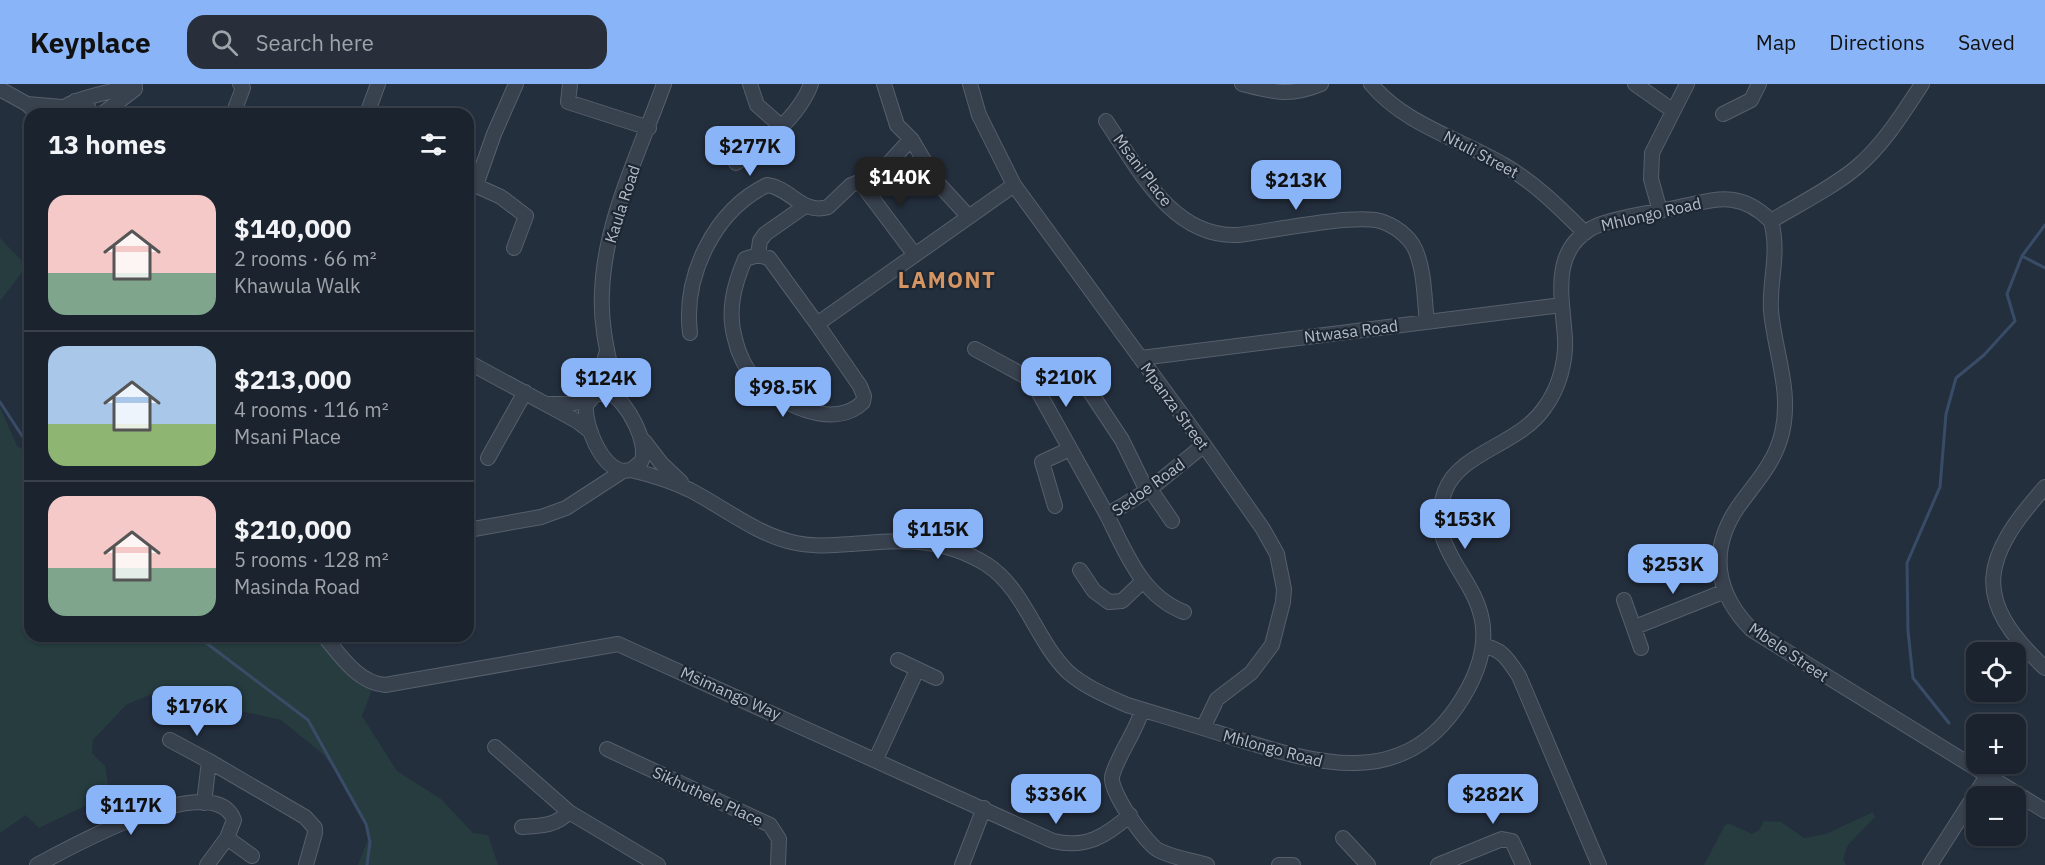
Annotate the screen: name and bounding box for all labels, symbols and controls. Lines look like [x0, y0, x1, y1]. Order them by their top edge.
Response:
search box [187, 15, 607, 69]
text: Keyplace [30, 24, 151, 61]
icon: search [208, 26, 241, 59]
text: Search here [256, 28, 374, 57]
text: Map [1756, 28, 1796, 56]
text: Directions [1829, 28, 1925, 56]
text: Saved [1958, 28, 2015, 56]
pin: $277K [708, 126, 792, 177]
street label: Ntuli Street [1440, 126, 1522, 182]
text: 13 homes [48, 127, 166, 161]
icon: filters [417, 128, 450, 161]
street label: Msani Place [1109, 130, 1177, 210]
text: $277K [719, 132, 781, 159]
pin: $140K [858, 157, 942, 208]
pin: $213K [1254, 160, 1338, 211]
street label: Kaula Road [600, 162, 644, 246]
text: $140K [869, 163, 931, 190]
text: $213K [1265, 166, 1327, 193]
street label: Mhlongo Road [1599, 193, 1703, 235]
text: $140,000 [234, 211, 351, 245]
icon: home [96, 219, 168, 291]
text: 2 rooms · 66 m² [234, 245, 377, 272]
district label: LAMONT [898, 265, 996, 294]
text: Khawula Walk [234, 272, 361, 299]
street label: Ntwasa Road [1303, 315, 1399, 347]
pin: $210K [1024, 357, 1108, 408]
pin: $124K [564, 358, 648, 409]
street label: Mpanza Street [1136, 358, 1214, 454]
text: $213,000 [234, 362, 351, 396]
text: $210K [1035, 363, 1097, 390]
text: $124K [575, 364, 637, 391]
pin: $98.5K [734, 367, 832, 418]
icon: home [96, 370, 168, 442]
text: $98.5K [749, 373, 817, 400]
text: 4 rooms · 116 m² [234, 396, 389, 423]
text: Msani Place [234, 423, 341, 450]
street label: Sedoe Road [1107, 454, 1189, 520]
pin: $153K [1423, 499, 1507, 550]
text: $153K [1434, 505, 1496, 532]
pin: $115K [896, 509, 980, 560]
text: $210,000 [234, 512, 351, 546]
text: $115K [907, 515, 969, 542]
icon: home [96, 520, 168, 592]
pin: $253K [1631, 544, 1715, 595]
text: 5 rooms · 128 m² [234, 546, 389, 573]
text: $253K [1642, 550, 1704, 577]
text: Masinda Road [234, 573, 360, 600]
street label: Mbele Street [1745, 618, 1833, 686]
map controls [1966, 642, 2026, 846]
button: locate [1966, 642, 2026, 702]
street label: Msimango Way [678, 662, 784, 724]
pin: $176K [155, 686, 239, 737]
text: $176K [166, 692, 228, 719]
button: + [1966, 714, 2026, 774]
street label: Mhlongo Road [1221, 725, 1325, 771]
street label: Sikhuthele Place [650, 762, 767, 830]
pin: $336K [1014, 774, 1098, 825]
pin: $282K [1451, 774, 1535, 825]
text: $336K [1025, 780, 1087, 807]
text: $282K [1462, 780, 1524, 807]
pin: $117K [89, 785, 173, 836]
button: − [1966, 786, 2026, 846]
text: $117K [100, 791, 162, 818]

